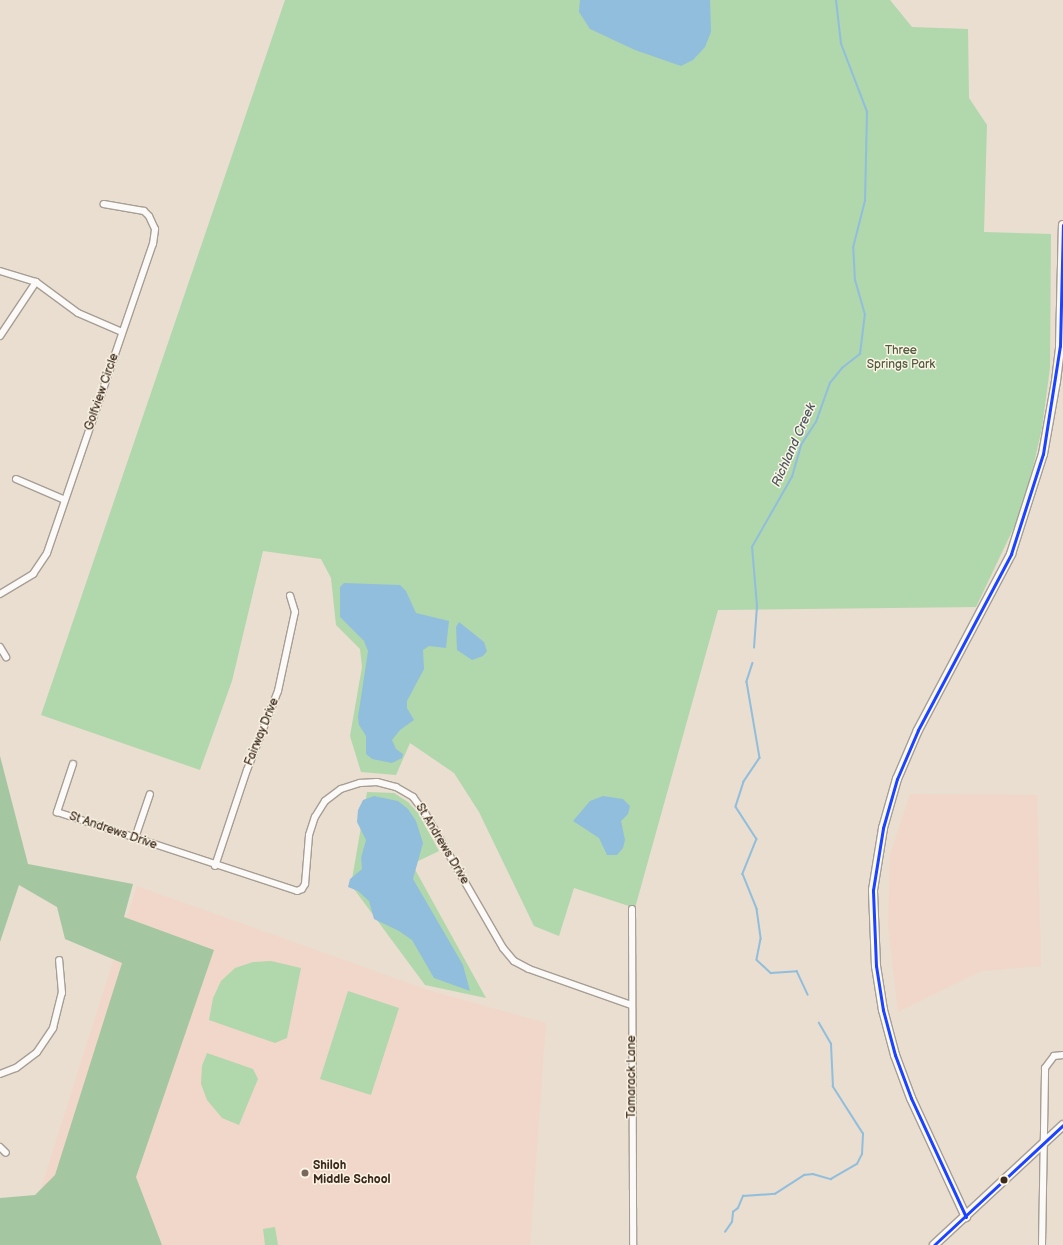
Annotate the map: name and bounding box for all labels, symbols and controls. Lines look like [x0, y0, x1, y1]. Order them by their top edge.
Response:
park label: Three Springs Park [867, 344, 935, 372]
street label: Golfview Circle [82, 352, 122, 432]
water label: Richland Creek [769, 401, 819, 489]
street label: Fairway Drive [242, 696, 282, 768]
street label: St Andrews Drive [412, 801, 472, 887]
street label: St Andrews Drive [67, 809, 159, 853]
street label: Tamarack Lane [625, 1035, 639, 1119]
place label: Shiloh Middle School [313, 1159, 391, 1187]
marker: Shiloh Middle School [300, 1168, 310, 1178]
unlabelled marker [999, 1175, 1009, 1185]

